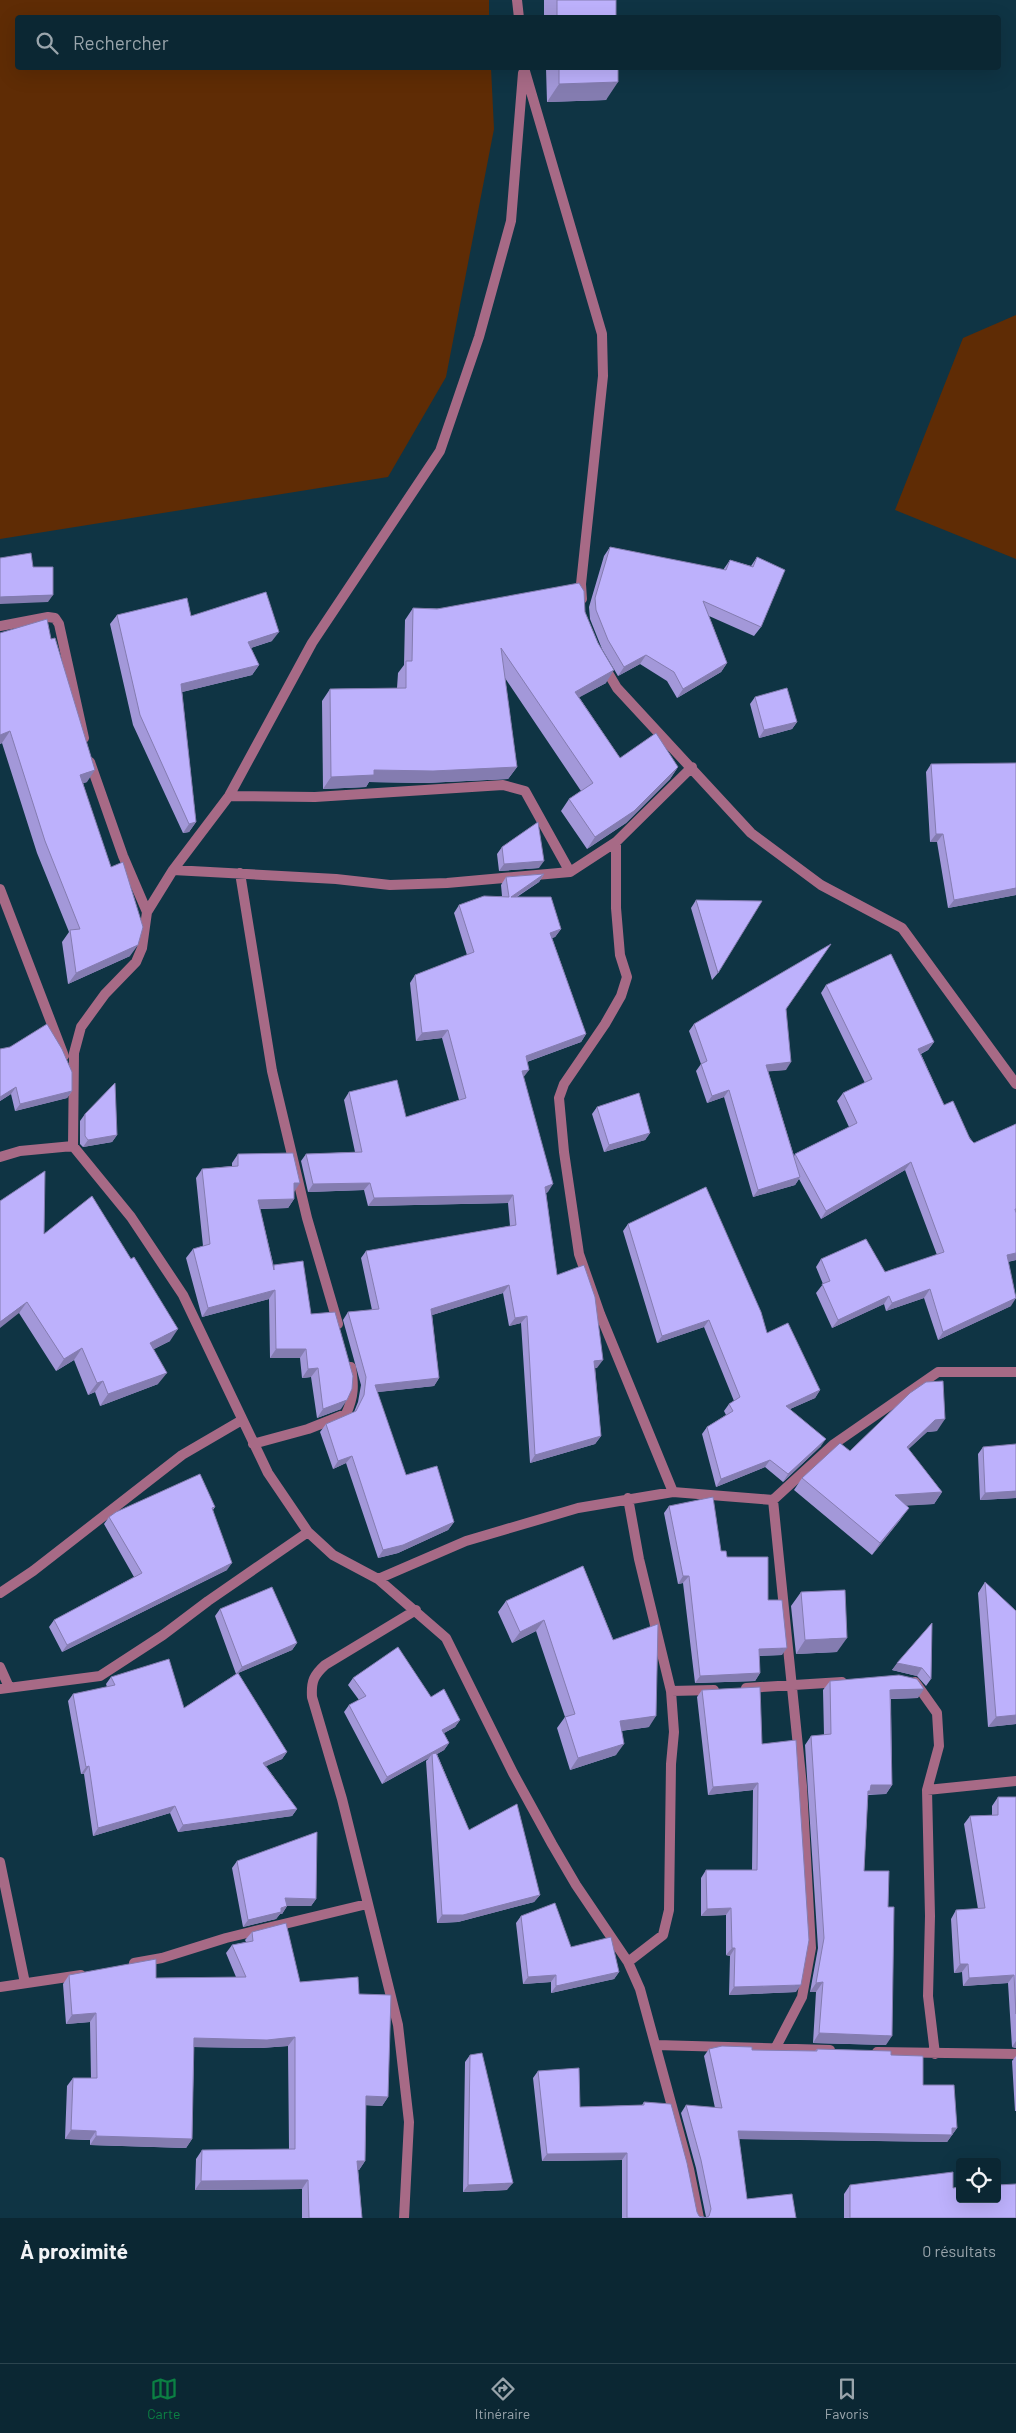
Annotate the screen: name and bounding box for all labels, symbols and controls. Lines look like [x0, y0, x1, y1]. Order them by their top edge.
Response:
search box [15, 15, 1001, 70]
icon: search [33, 29, 61, 57]
text: Rechercher [73, 31, 169, 54]
map controls [956, 2158, 1001, 2203]
button: locate [956, 2158, 1001, 2203]
text: À proximité [20, 2238, 128, 2263]
text: 0 résultats [922, 2241, 996, 2260]
tab: Carte [147, 2375, 180, 2422]
tab: Itinéraire [475, 2375, 530, 2422]
tab: Favoris [825, 2375, 869, 2422]

